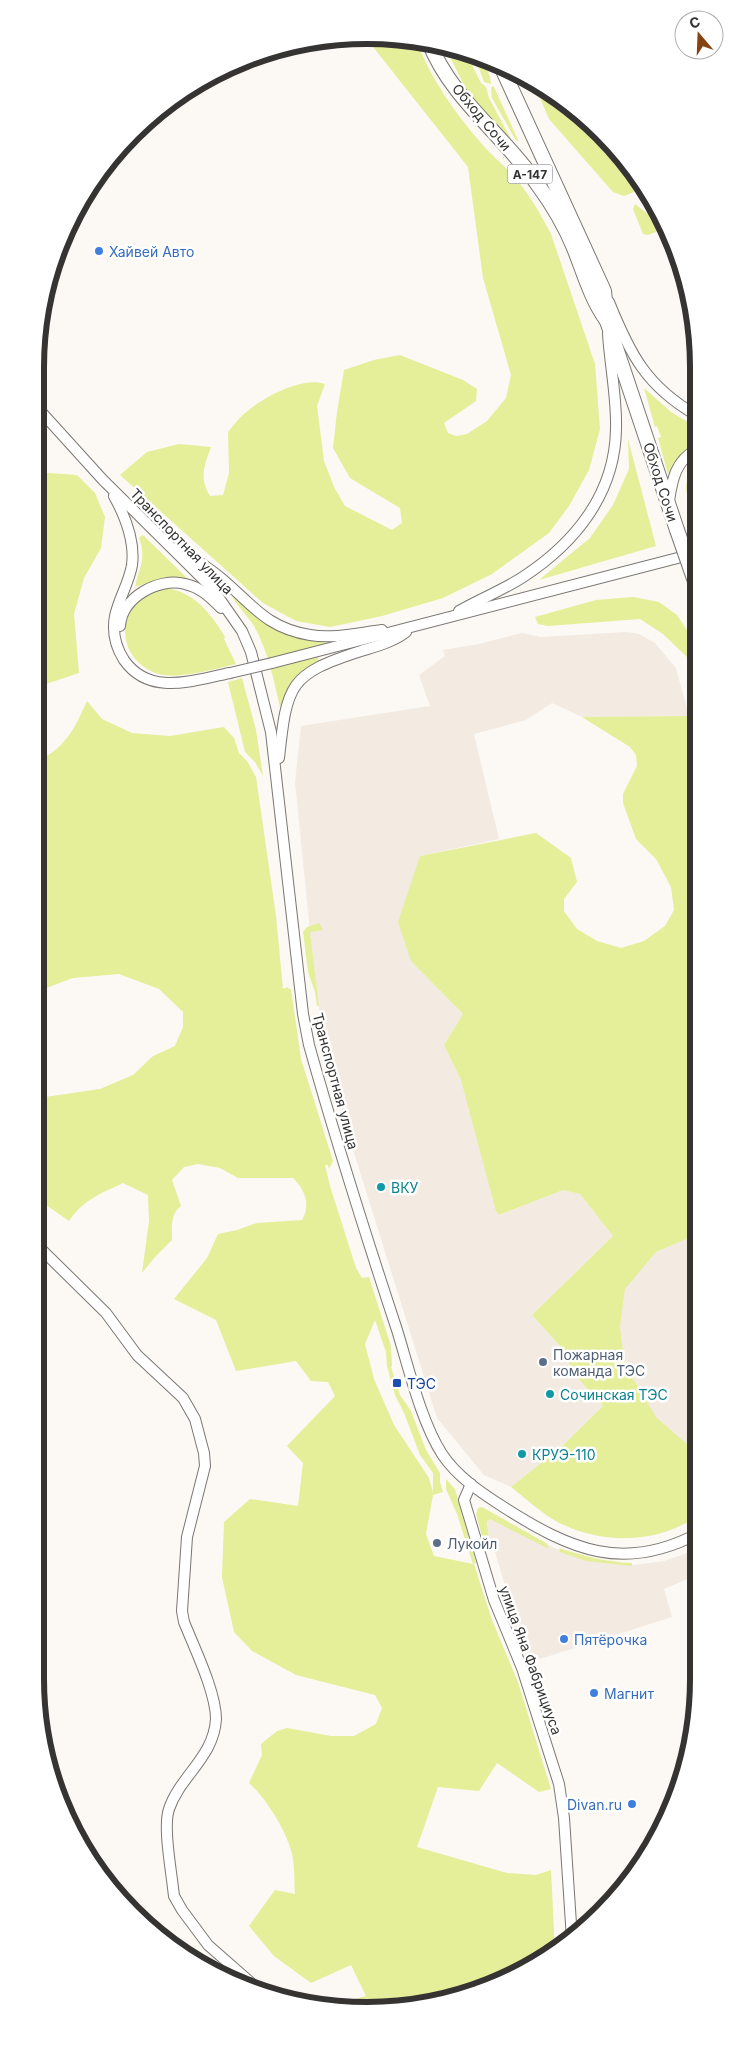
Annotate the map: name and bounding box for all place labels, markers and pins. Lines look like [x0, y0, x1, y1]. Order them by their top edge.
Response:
place label: Хайвей Авто [109, 243, 194, 260]
marker: Хайвей Авто [93, 245, 105, 257]
place label: ВКУ [391, 1179, 419, 1196]
marker: ВКУ [375, 1181, 387, 1193]
place label: Пожарная команда ТЭС [553, 1346, 645, 1379]
marker: Пожарная команда ТЭС [537, 1356, 549, 1368]
place label: ТЭС [407, 1375, 436, 1392]
marker: ТЭС [391, 1377, 403, 1389]
place label: Сочинская ТЭС [560, 1386, 668, 1403]
marker: Сочинская ТЭС [544, 1388, 556, 1400]
place label: КРУЭ-110 [532, 1446, 596, 1463]
marker: КРУЭ-110 [516, 1448, 528, 1460]
place label: Лукойл [447, 1535, 497, 1552]
marker: Лукойл [431, 1537, 443, 1549]
place label: Пятёрочка [574, 1631, 647, 1648]
marker: Пятёрочка [558, 1633, 570, 1645]
place label: Магнит [604, 1685, 654, 1702]
marker: Магнит [588, 1687, 600, 1699]
place label: Divan.ru [567, 1796, 622, 1813]
marker: Divan.ru [626, 1798, 638, 1810]

